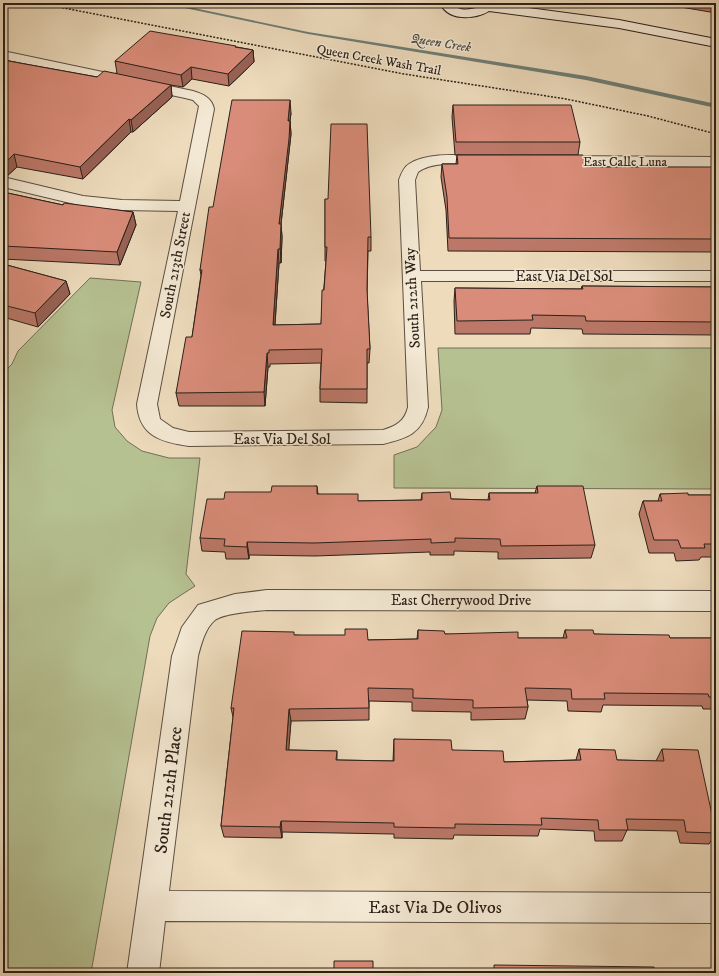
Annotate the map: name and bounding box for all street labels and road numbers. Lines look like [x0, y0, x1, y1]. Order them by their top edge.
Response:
street label: Queen Creek Wash Trail [315, 41, 443, 79]
street label: East Calle Luna [583, 154, 668, 170]
street label: South 213th Street [156, 210, 195, 320]
street label: South 212th Way [400, 246, 425, 349]
street label: East Via Del Sol [515, 267, 613, 286]
street label: East Via Del Sol [233, 430, 331, 449]
street label: East Cherrywood Drive [391, 591, 531, 610]
street label: South 212th Place [150, 725, 188, 855]
street label: East Via De Olivos [368, 897, 502, 919]

